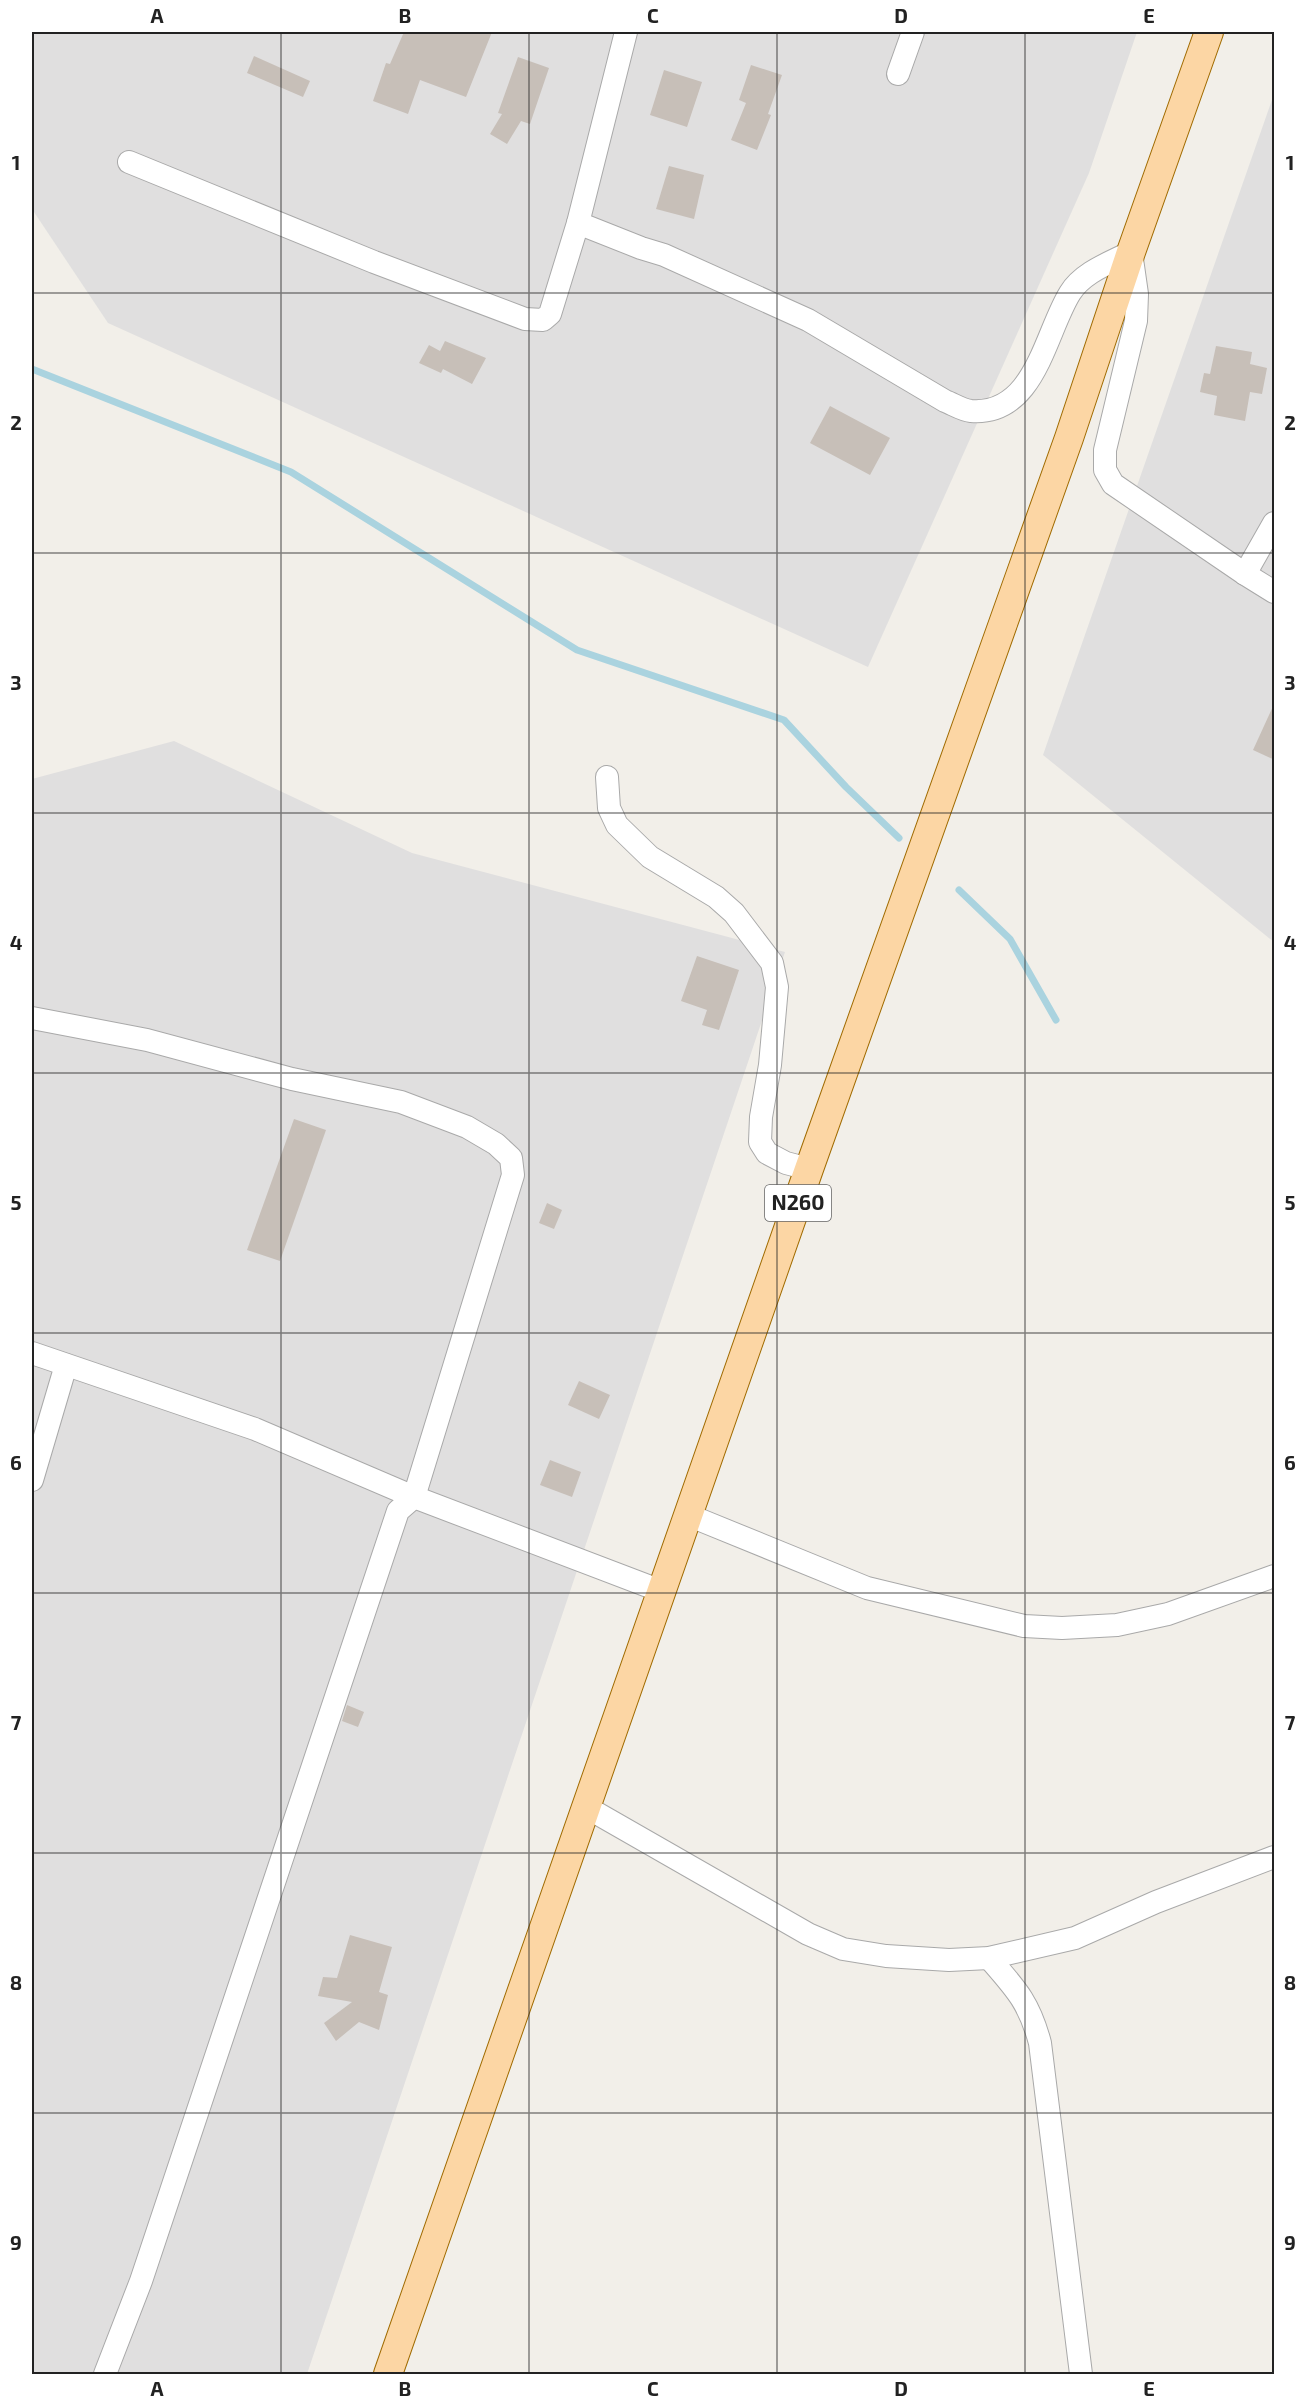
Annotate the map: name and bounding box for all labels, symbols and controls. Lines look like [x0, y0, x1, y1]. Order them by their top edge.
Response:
text: A [150, 3, 164, 27]
text: B [399, 3, 411, 27]
text: C [647, 3, 659, 27]
text: D [894, 3, 908, 27]
text: E [1143, 3, 1155, 27]
text: 1 [12, 150, 20, 174]
text: 1 [1286, 150, 1294, 174]
text: 2 [10, 410, 22, 434]
text: 2 [1284, 410, 1296, 434]
text: 3 [10, 670, 22, 694]
text: 3 [1284, 670, 1296, 694]
text: 4 [10, 930, 23, 954]
text: 4 [1284, 930, 1297, 954]
road number: N260 [765, 1185, 831, 1221]
text: 5 [10, 1190, 22, 1214]
text: 5 [1284, 1190, 1296, 1214]
text: 6 [10, 1450, 22, 1474]
text: 6 [1284, 1450, 1296, 1474]
text: 7 [11, 1710, 22, 1734]
text: 7 [1285, 1710, 1296, 1734]
text: 8 [10, 1970, 22, 1994]
text: 8 [1284, 1970, 1296, 1994]
text: 9 [10, 2230, 22, 2254]
text: 9 [1284, 2230, 1296, 2254]
text: A [150, 2376, 164, 2400]
text: B [399, 2376, 411, 2400]
text: C [647, 2376, 659, 2400]
text: D [894, 2376, 908, 2400]
text: E [1143, 2376, 1155, 2400]

